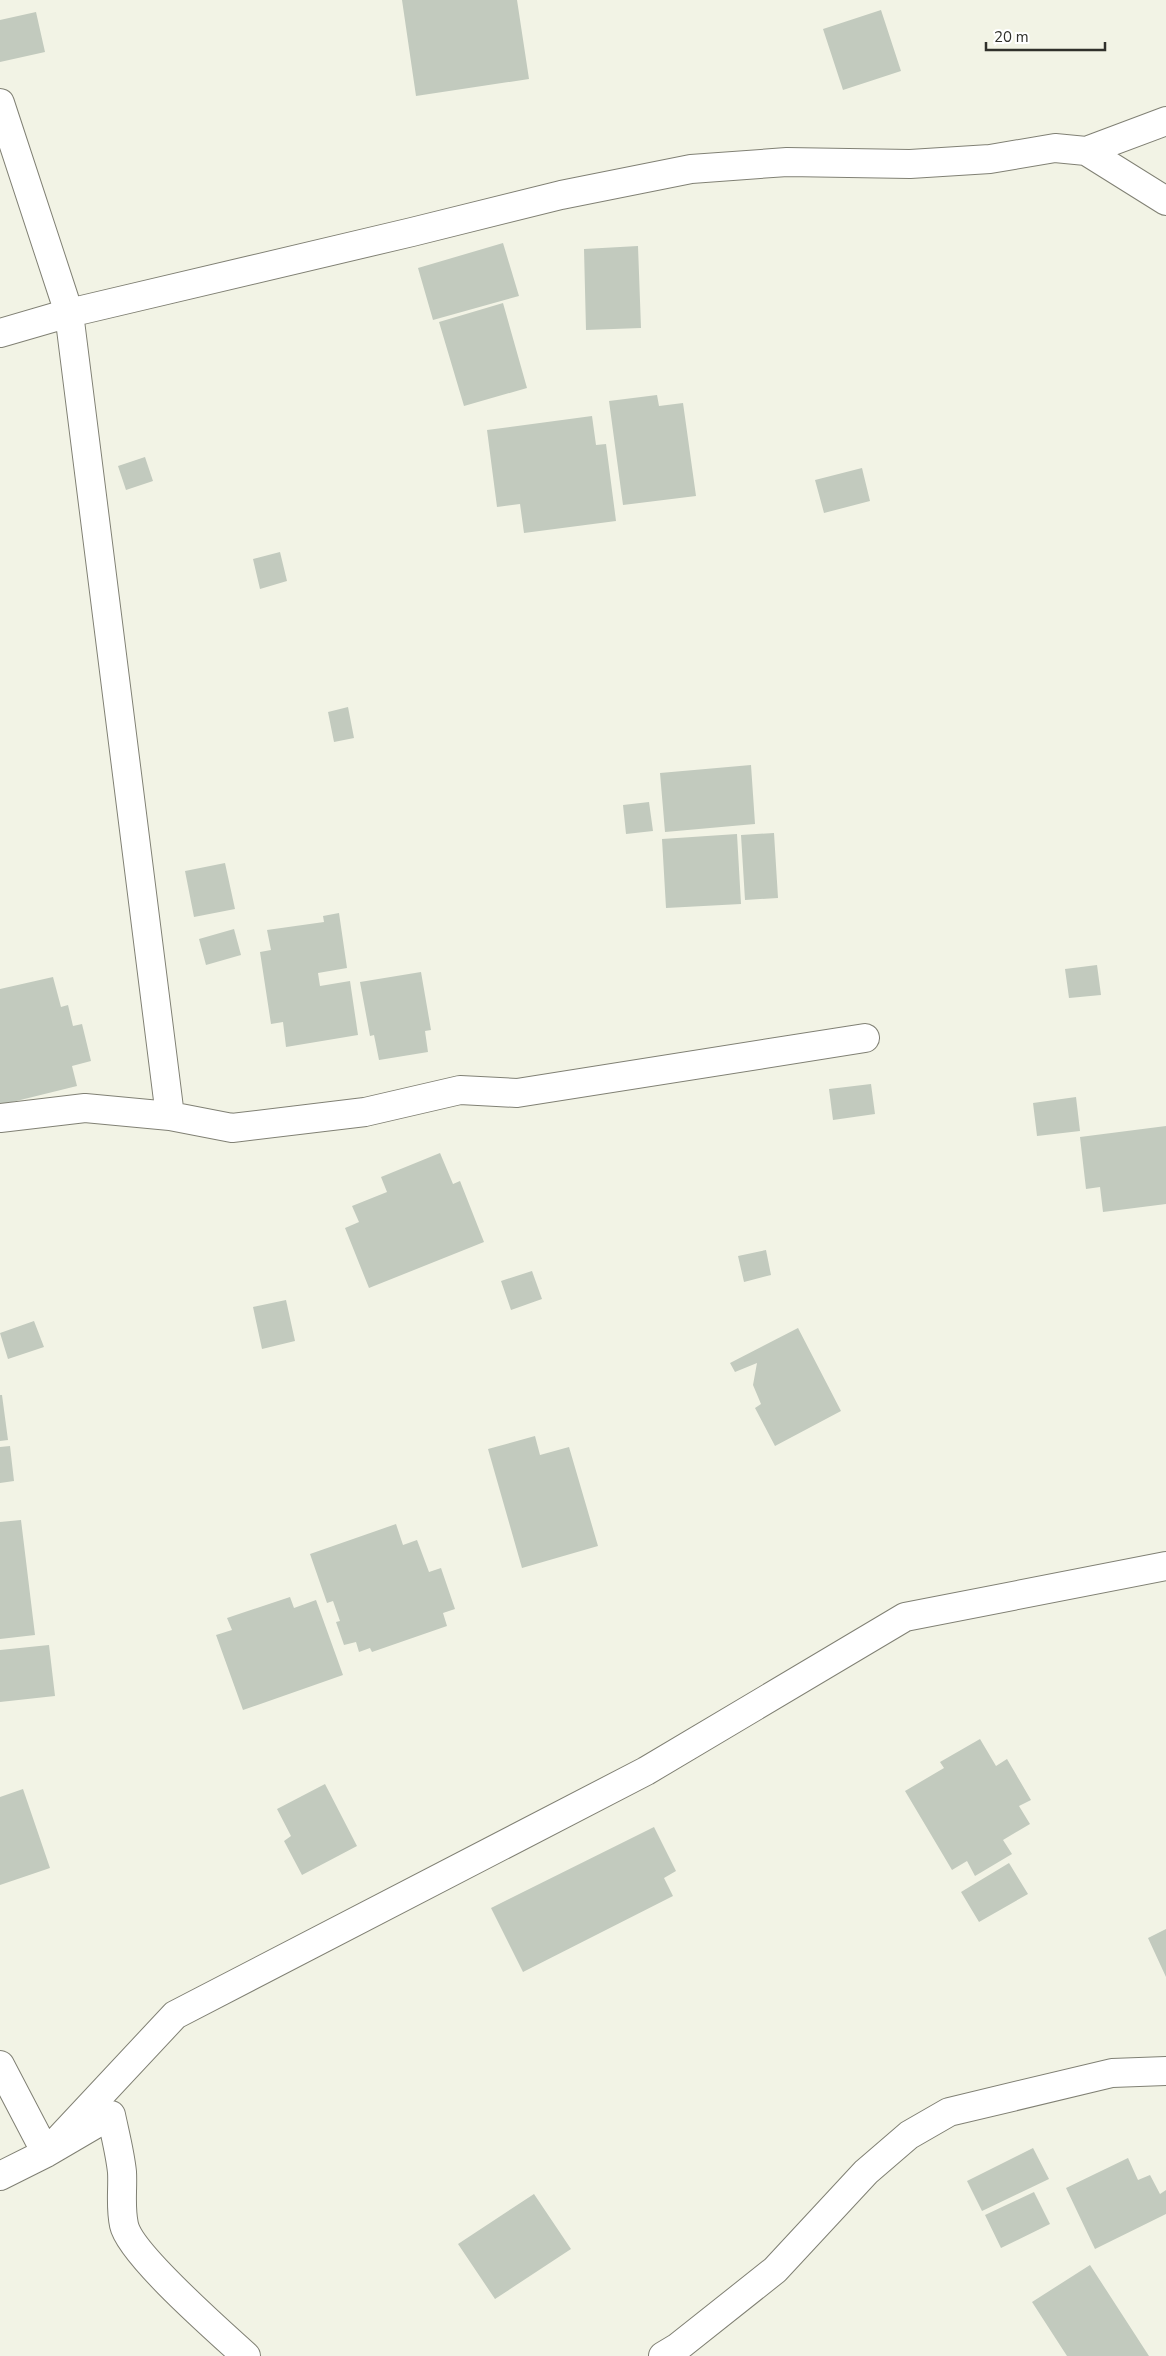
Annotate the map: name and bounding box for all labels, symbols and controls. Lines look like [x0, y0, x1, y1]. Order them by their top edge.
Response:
scale bar [986, 20, 1105, 52]
text: 20 m [994, 27, 1029, 47]

